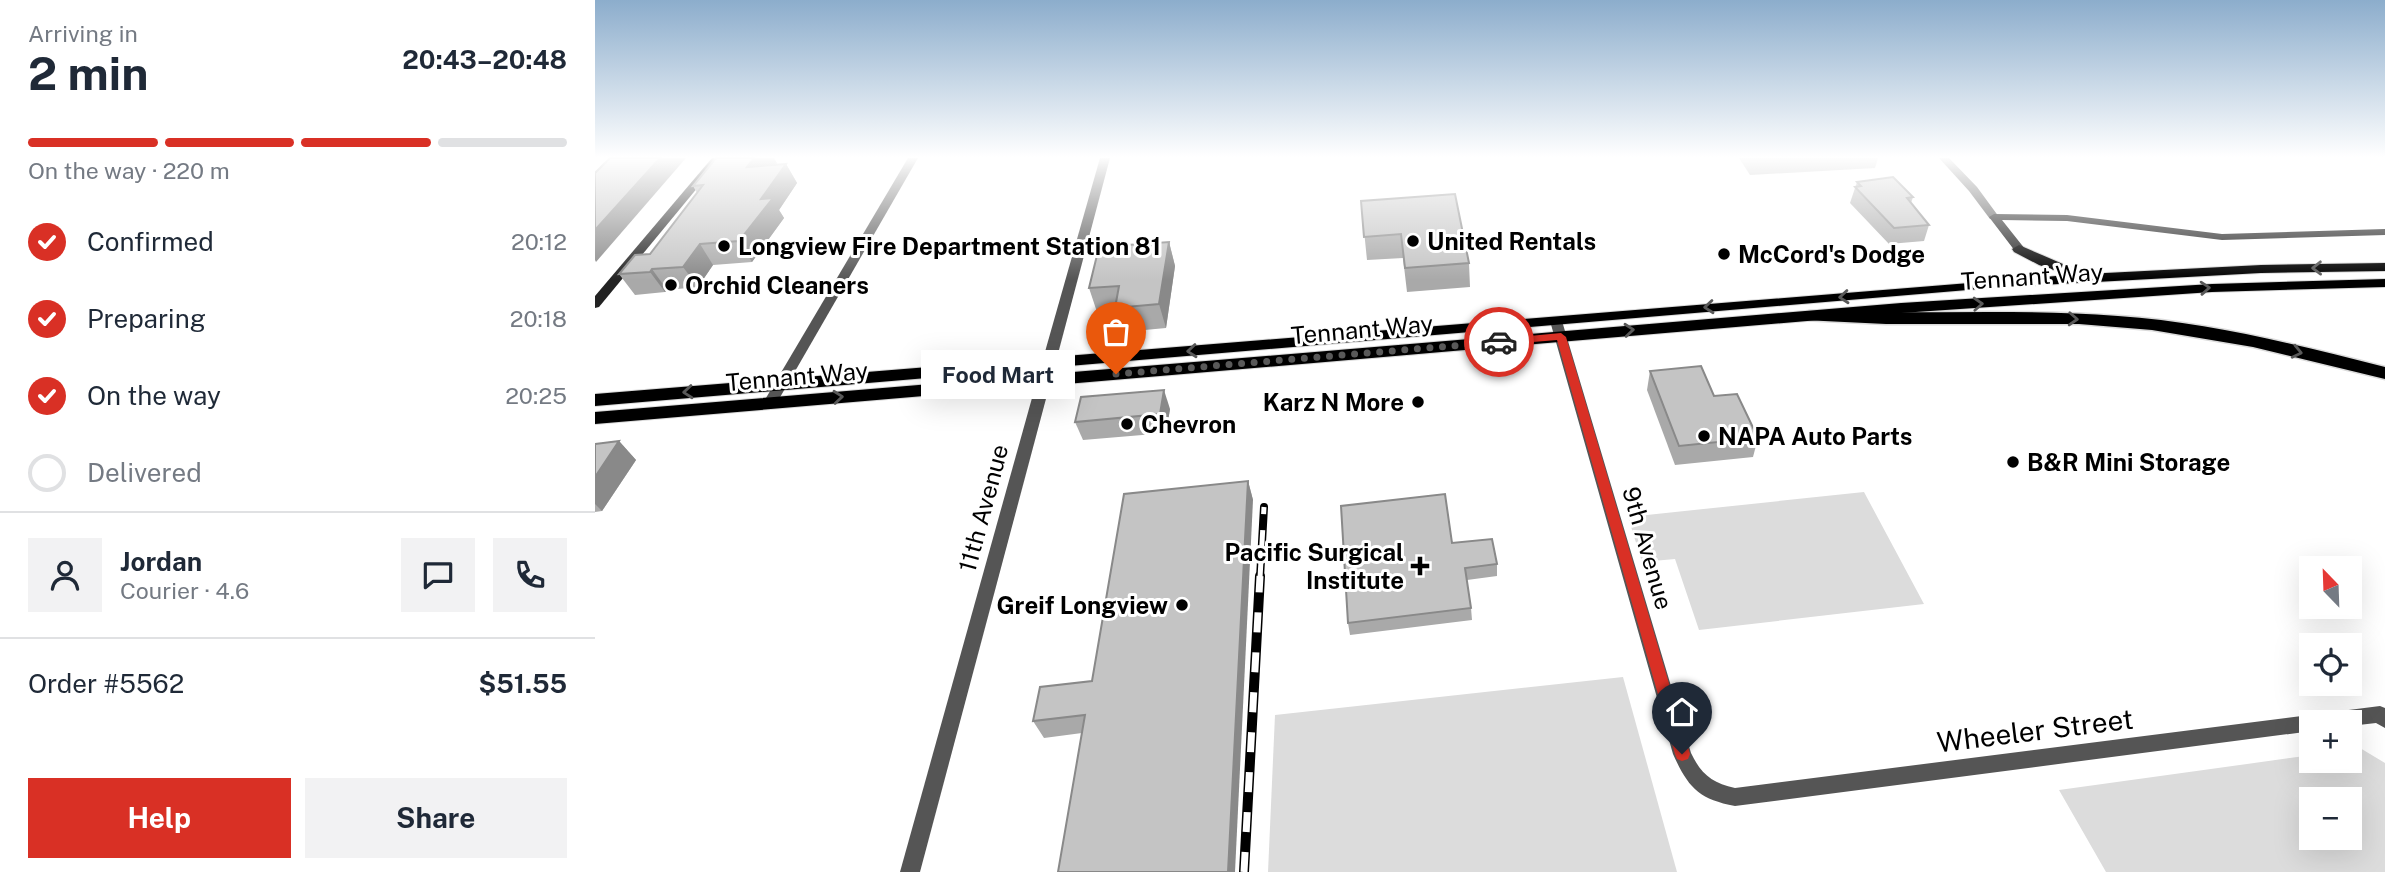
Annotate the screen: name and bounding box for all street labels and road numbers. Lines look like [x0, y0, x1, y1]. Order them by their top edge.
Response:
street label: Tennant Way [1960, 257, 2104, 295]
street label: Tennant Way [1290, 309, 1434, 349]
street label: Tennant Way [725, 356, 869, 396]
street label: 11th Avenue [953, 441, 1013, 575]
street label: 9th Avenue [1617, 483, 1679, 613]
street label: Wheeler Street [1935, 702, 2135, 758]

